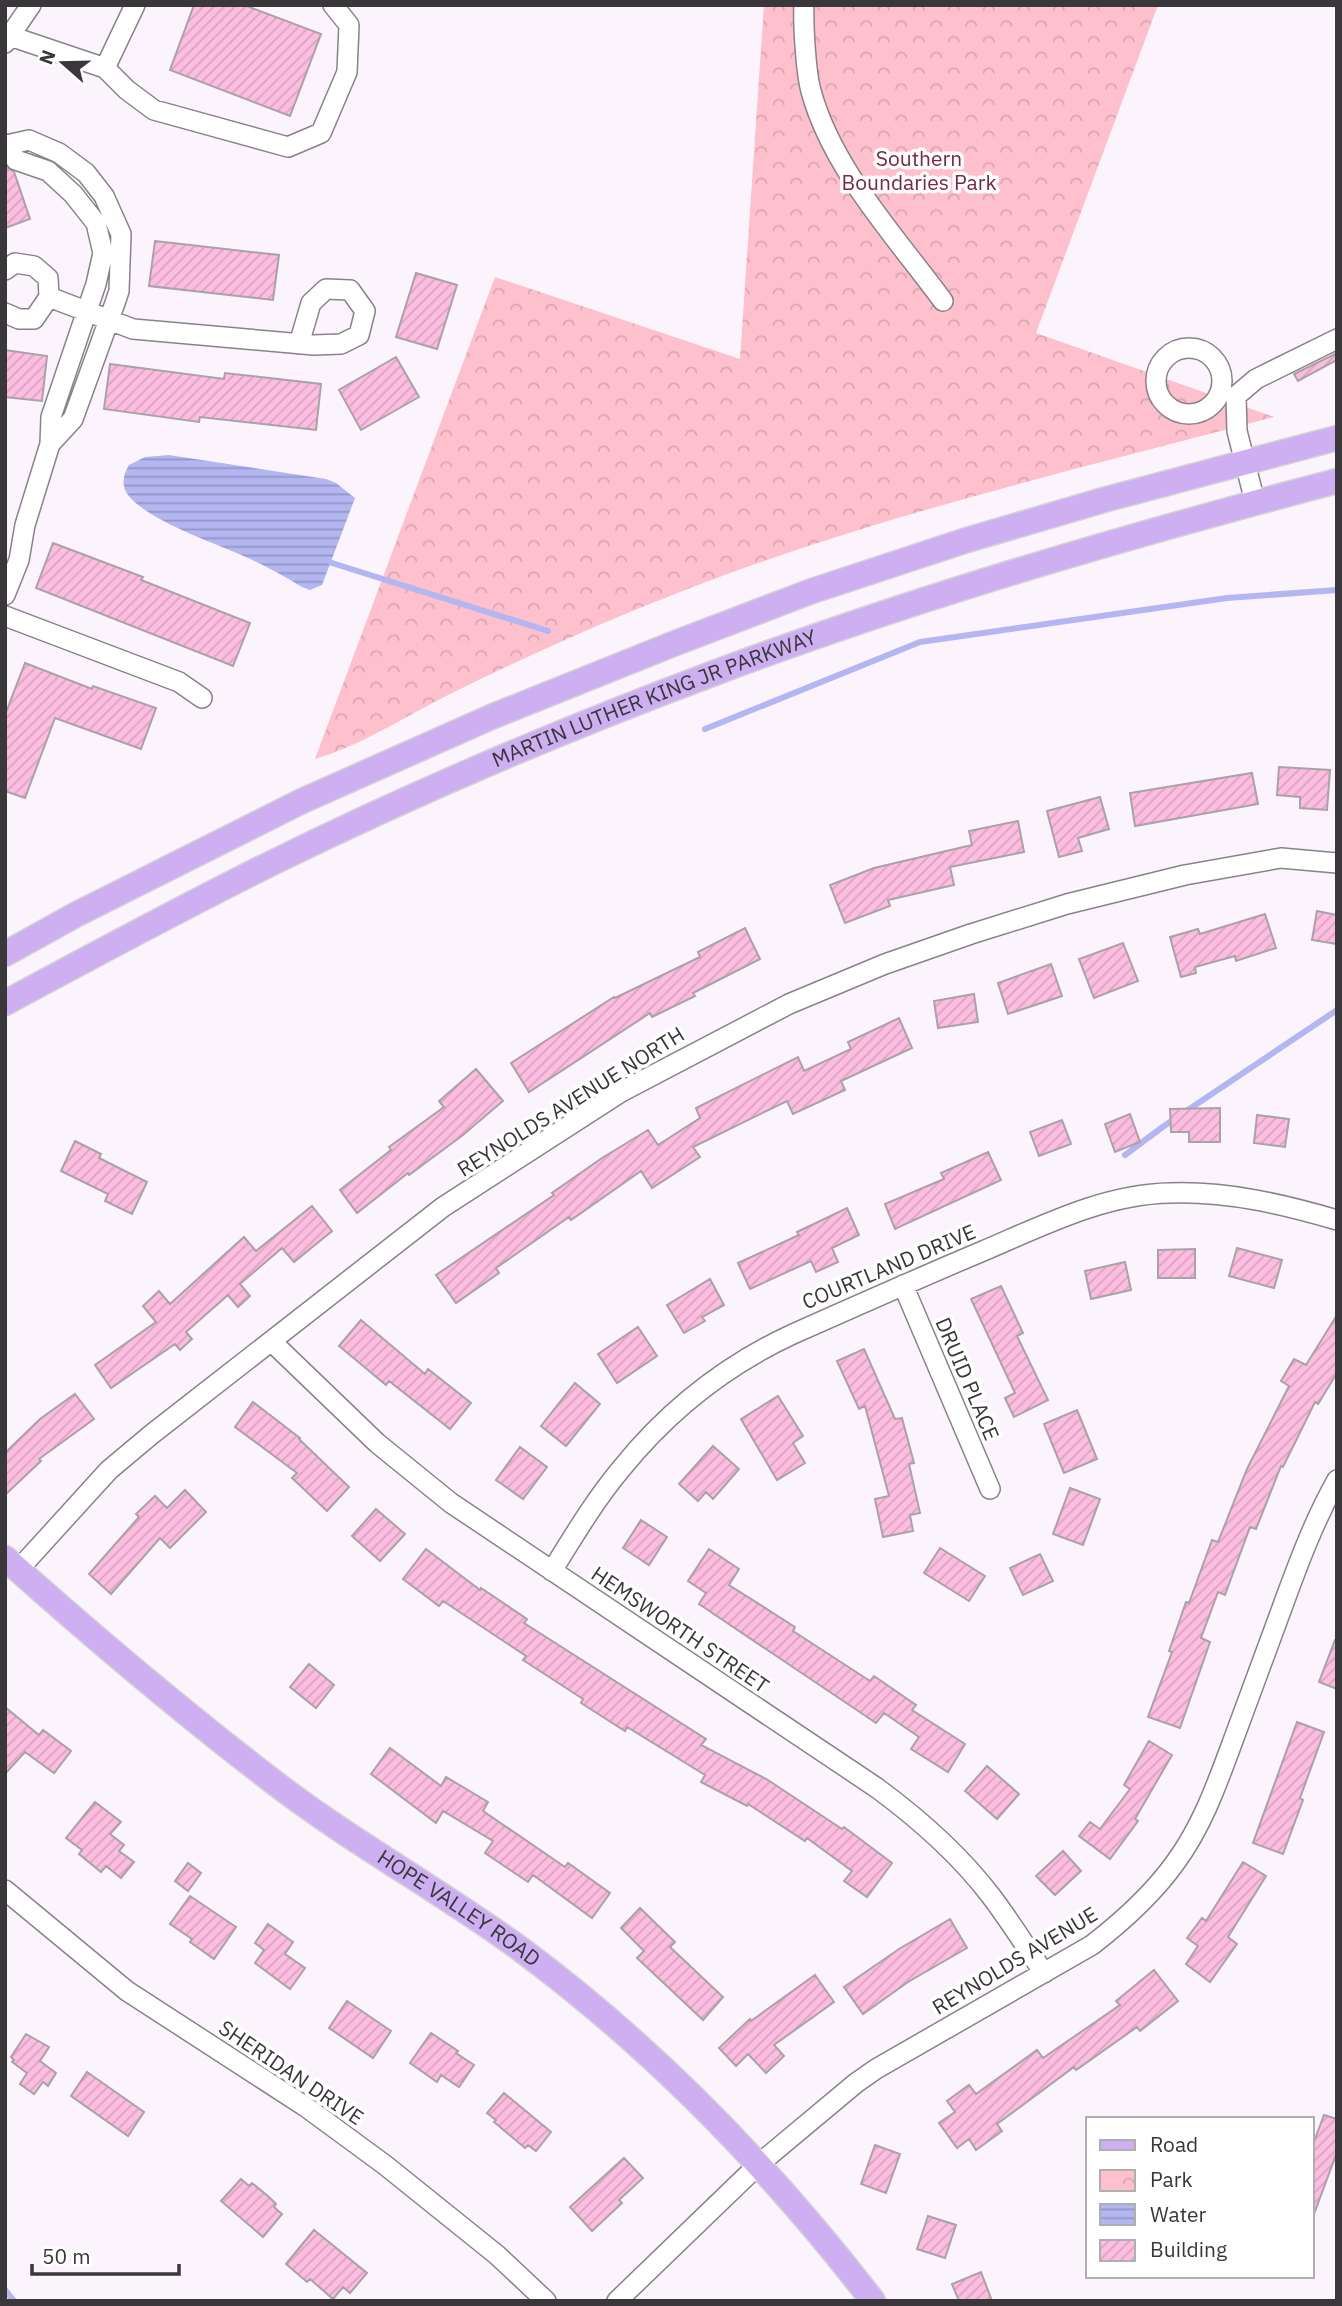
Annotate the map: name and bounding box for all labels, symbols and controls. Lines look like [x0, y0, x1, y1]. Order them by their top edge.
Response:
north arrow [28, 28, 98, 98]
text: N [33, 47, 61, 68]
park label: Southern Boundaries Park [842, 144, 996, 196]
street label: MARTIN LUTHER KING JR PARKWAY [487, 622, 821, 773]
street label: REYNOLDS AVENUE NORTH [452, 1020, 689, 1183]
street label: COURTLAND DRIVE [798, 1217, 980, 1315]
street label: DRUID PLACE [929, 1313, 1006, 1444]
street label: HEMSWORTH STREET [586, 1559, 775, 1699]
street label: HOPE VALLEY ROAD [372, 1843, 547, 1972]
street label: REYNOLDS AVENUE [927, 1900, 1102, 2021]
street label: SHERIDAN DRIVE [214, 2013, 370, 2131]
legend [1086, 2117, 1314, 2278]
text: Road [1150, 2130, 1198, 2158]
text: Park [1150, 2165, 1193, 2193]
text: Water [1150, 2200, 1207, 2228]
scale bar [32, 2232, 178, 2276]
text: Building [1150, 2235, 1227, 2263]
text: 50 m [42, 2242, 91, 2270]

